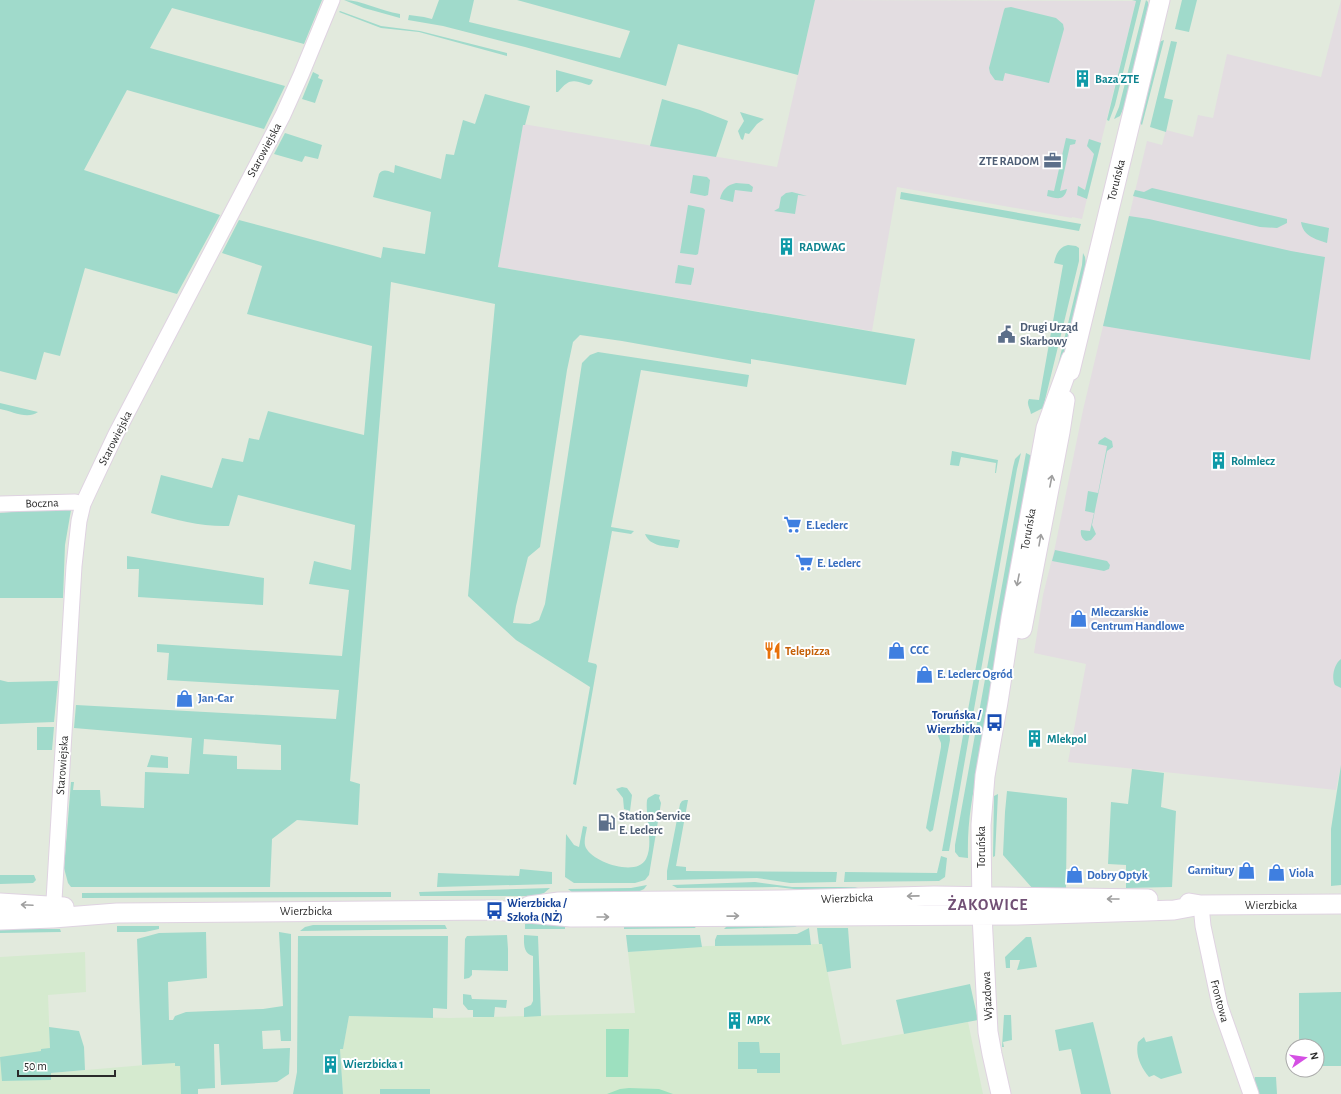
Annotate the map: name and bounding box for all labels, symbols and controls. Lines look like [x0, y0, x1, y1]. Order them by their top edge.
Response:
building icon: Baza ZTE [1072, 69, 1092, 89]
place label: Baza ZTE [1095, 73, 1139, 85]
street label: Starowiejska [245, 121, 284, 180]
office icon: ZTE RADOM [1042, 151, 1062, 171]
place label: ZTE RADOM [979, 155, 1039, 167]
street label: Toruńska [1105, 158, 1127, 202]
building icon: RADWAG [776, 237, 796, 257]
place label: RADWAG [799, 241, 846, 253]
place label: Drugi Urząd Skarbowy [1020, 321, 1079, 348]
public building icon: Drugi Urząd Skarbowy [997, 324, 1017, 344]
street label: Starowiejska [96, 408, 135, 468]
building icon: Rolmlecz [1208, 451, 1228, 471]
place label: Rolmlecz [1231, 455, 1275, 467]
one-way arrow [1047, 475, 1055, 488]
street label: Boczna [25, 496, 59, 510]
street label: Toruńska [1018, 507, 1038, 551]
supermarket icon: E.Leclerc [783, 515, 803, 535]
place label: E.Leclerc [806, 519, 848, 531]
one-way arrow [1036, 534, 1044, 547]
supermarket icon: E. Leclerc [794, 553, 814, 573]
place label: E. Leclerc [817, 557, 861, 569]
one-way arrow [1014, 573, 1022, 586]
place label: Mleczarskie Centrum Handlowe [1091, 606, 1185, 632]
shop icon: Mleczarskie Centrum Handlowe [1068, 609, 1088, 629]
shop icon: CCC [887, 640, 907, 660]
restaurant icon: Telepizza [762, 641, 782, 661]
place label: CCC [910, 644, 929, 656]
place label: Telepizza [785, 645, 830, 657]
shop icon: E. Leclerc Ogród [914, 664, 934, 684]
place label: E. Leclerc Ogród [937, 668, 1013, 680]
shop icon: Jan-Car [175, 688, 195, 708]
place label: Jan-Car [198, 692, 234, 704]
place label: Toruńska / Wierzbicka [927, 709, 982, 735]
bus stop icon: Toruńska / Wierzbicka [984, 712, 1004, 732]
building icon: Mlekpol [1024, 729, 1044, 749]
place label: Mlekpol [1047, 733, 1087, 745]
street label: Starowiejska [54, 734, 71, 795]
place label: Station Service E. Leclerc [619, 810, 691, 836]
fuel station icon: Station Service E. Leclerc [596, 813, 616, 833]
street label: Toruńska [975, 825, 987, 868]
shop icon: Garnitury [1237, 860, 1257, 880]
shop icon: Viola [1266, 863, 1286, 883]
place label: Garnitury [1188, 864, 1235, 877]
shop icon: Dobry Optyk [1064, 865, 1084, 885]
place label: Viola [1289, 867, 1314, 879]
place label: Dobry Optyk [1087, 869, 1148, 882]
street label: Wierzbicka [821, 891, 874, 905]
one-way arrow [907, 892, 920, 900]
district label: ŻAKOWICE [948, 895, 1028, 913]
one-way arrow [1107, 895, 1120, 903]
place label: Wierzbicka / Szkoła (NŻ) [507, 897, 567, 924]
street label: Wierzbicka [1245, 899, 1298, 911]
bus stop icon: Wierzbicka / Szkoła (NŻ) [484, 900, 504, 920]
one-way arrow [21, 901, 34, 908]
street label: Wierzbicka [280, 905, 333, 917]
one-way arrow [726, 912, 739, 920]
one-way arrow [596, 913, 609, 921]
street label: Wjazdowa [980, 971, 995, 1021]
street label: Frontowa [1209, 978, 1232, 1024]
building icon: MPK [724, 1010, 744, 1030]
place label: MPK [747, 1014, 771, 1026]
north arrow [1285, 1038, 1325, 1078]
text: N [1308, 1051, 1320, 1061]
scale bar [18, 1052, 115, 1078]
building icon: Wierzbicka 1 [320, 1054, 340, 1074]
place label: Wierzbicka 1 [343, 1058, 404, 1070]
text: 50 m [24, 1060, 47, 1072]

